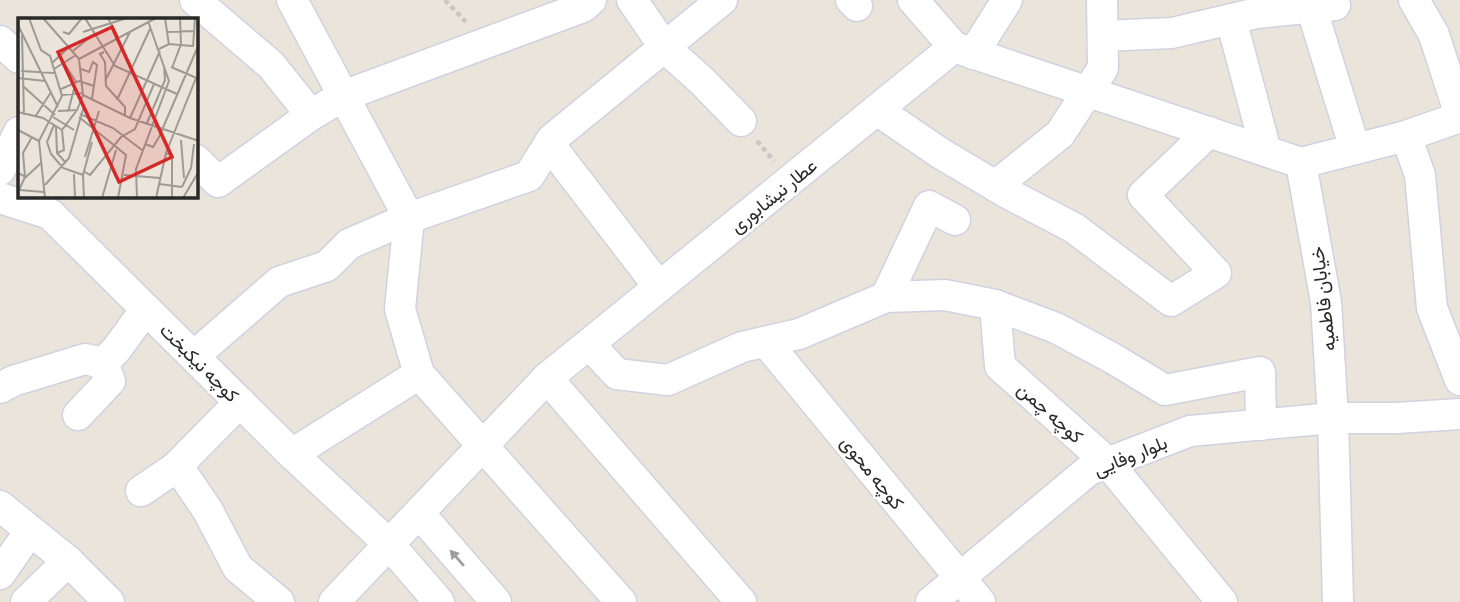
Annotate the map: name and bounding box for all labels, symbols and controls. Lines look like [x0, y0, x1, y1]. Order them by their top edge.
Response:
inset map [18, 18, 198, 198]
street label: عطار نیشابوری [725, 153, 822, 238]
street label: خیابان فاطمیه [1304, 245, 1341, 353]
street label: کوچه نیکبخت [154, 318, 244, 408]
street label: کوچه چمن [1011, 377, 1089, 450]
street label: بلوار وفایی [1090, 430, 1171, 481]
street label: کوچه محوی [834, 431, 910, 515]
one-way arrow [450, 549, 465, 566]

